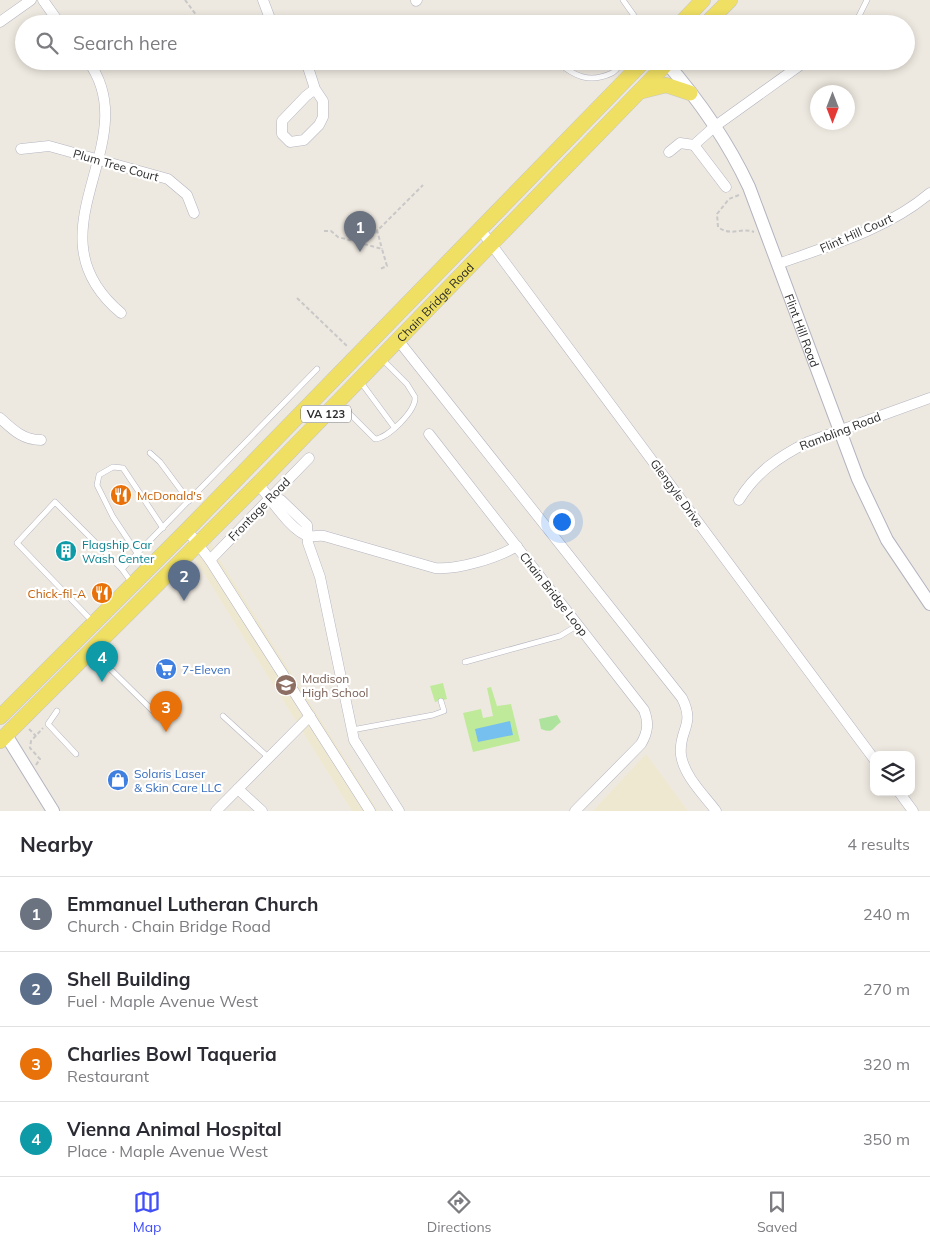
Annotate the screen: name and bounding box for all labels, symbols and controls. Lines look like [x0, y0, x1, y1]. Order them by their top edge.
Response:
search box [15, 15, 915, 70]
icon: search [33, 29, 61, 57]
text: Search here [73, 31, 177, 55]
north arrow [810, 85, 855, 130]
street label: Plum Tree Court [71, 146, 161, 184]
street label: Flint Hill Court [817, 210, 895, 256]
pin: 1 [344, 211, 376, 252]
street label: Chain Bridge Road [393, 259, 477, 345]
street label: Flint Hill Road [782, 292, 823, 369]
road number: VA 123 [301, 406, 351, 422]
street label: Rambling Road [797, 409, 883, 453]
street label: Glengyle Drive [647, 456, 707, 530]
street label: Frontage Road [225, 474, 293, 544]
restaurant icon: McDonald's [109, 483, 133, 507]
place label: McDonald's [137, 488, 202, 503]
your location [549, 509, 575, 535]
place label: Flagship Car Wash Center [82, 537, 155, 566]
building icon: Flagship Car Wash Center [54, 539, 78, 563]
street label: Chain Bridge Loop [517, 549, 591, 639]
pin: 2 [168, 560, 200, 601]
restaurant icon: Chick-fil-A [90, 581, 114, 605]
place label: Chick-fil-A [28, 586, 86, 601]
pin: 4 [86, 641, 118, 682]
supermarket icon: 7-Eleven [154, 657, 178, 681]
place label: 7-Eleven [182, 662, 231, 677]
place label: Madison High School [302, 671, 368, 700]
school or university icon: Madison High School [274, 673, 298, 697]
pin: 3 [150, 691, 182, 732]
map controls [870, 751, 915, 796]
button: layers [870, 751, 915, 796]
place label: Solaris Laser & Skin Care LLC [134, 766, 222, 795]
shop icon: Solaris Laser & Skin Care LLC [106, 768, 130, 792]
text: Nearby [20, 831, 93, 857]
text: 4 results [847, 834, 910, 854]
text: Emmanuel Lutheran Church [67, 892, 318, 916]
text: 1 [31, 904, 41, 924]
text: 240 m [863, 904, 910, 924]
text: Church · Chain Bridge Road [67, 916, 271, 936]
text: Shell Building [67, 967, 191, 991]
text: 2 [31, 979, 41, 999]
text: 270 m [863, 979, 910, 999]
text: Fuel · Maple Avenue West [67, 991, 258, 1011]
text: Charlies Bowl Taqueria [67, 1042, 277, 1066]
text: 3 [31, 1054, 41, 1074]
text: 320 m [863, 1054, 910, 1074]
text: Restaurant [67, 1066, 149, 1086]
text: Vienna Animal Hospital [67, 1117, 282, 1141]
text: 4 [31, 1129, 41, 1149]
text: 350 m [863, 1129, 910, 1149]
text: Place · Maple Avenue West [67, 1141, 268, 1161]
tab: Map [133, 1188, 161, 1236]
tab: Directions [427, 1188, 492, 1236]
tab: Saved [757, 1188, 797, 1236]

